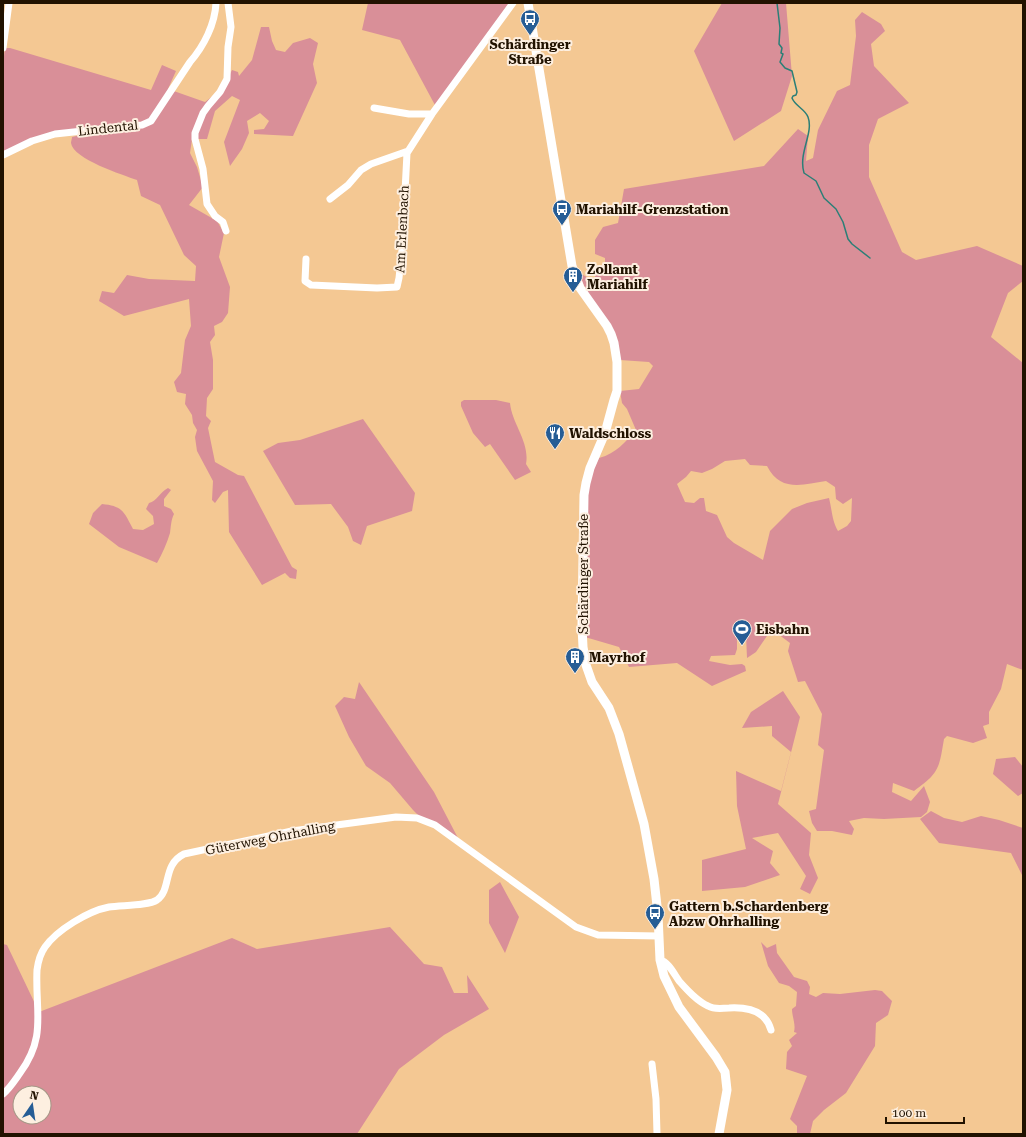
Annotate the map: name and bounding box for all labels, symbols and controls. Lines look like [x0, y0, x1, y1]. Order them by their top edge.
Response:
bus stop icon: Schärdinger Straße [519, 8, 541, 36]
place label: Schärdinger Straße [489, 37, 571, 67]
street label: Lindental [77, 117, 139, 139]
street label: Am Erlenbach [392, 184, 412, 273]
bus stop icon: Mariahilf-Grenzstation [551, 198, 573, 226]
place label: Mariahilf-Grenzstation [576, 202, 729, 217]
place label: Zollamt Mariahilf [587, 262, 648, 292]
building icon: Zollamt Mariahilf [562, 265, 584, 293]
restaurant icon: Waldschloss [544, 422, 566, 450]
place label: Waldschloss [569, 426, 651, 441]
street label: Schärdinger Straße [576, 514, 591, 634]
sports icon: Eisbahn [731, 618, 753, 646]
place label: Eisbahn [756, 622, 809, 637]
building icon: Mayrhof [564, 646, 586, 674]
place label: Mayrhof [589, 650, 646, 665]
street label: Güterweg Ohrhalling [204, 818, 337, 858]
place label: Gattern b.Schardenberg Abzw Ohrhalling [669, 899, 828, 929]
bus stop icon: Gattern b.Schardenberg Abzw Ohrhalling [644, 902, 666, 930]
north arrow [12, 1085, 52, 1125]
text: N [29, 1088, 40, 1103]
scale bar [886, 1099, 964, 1125]
text: 100 m [892, 1106, 926, 1120]

